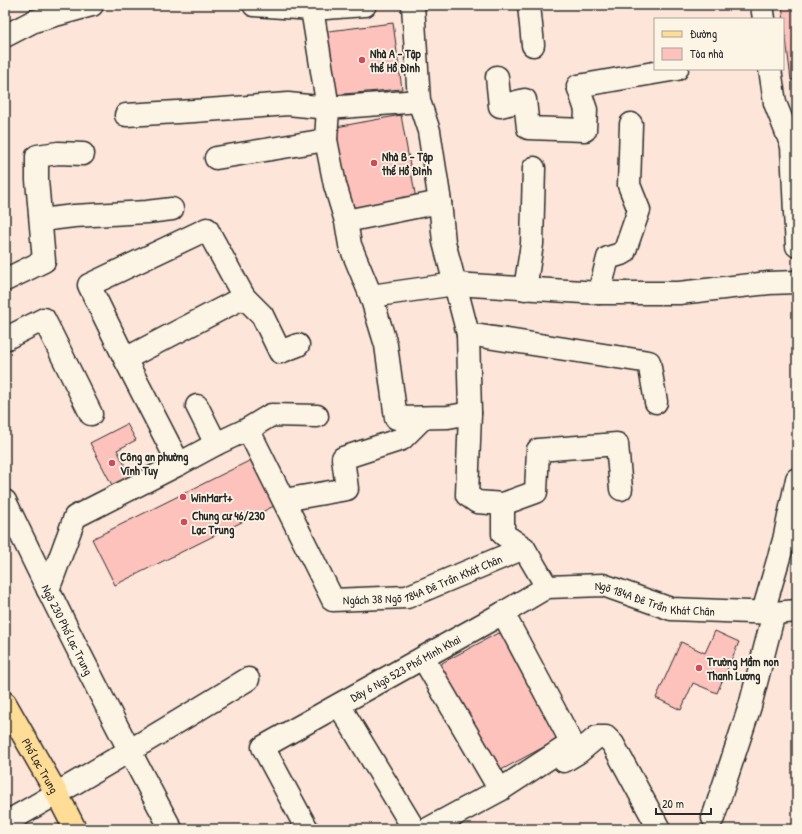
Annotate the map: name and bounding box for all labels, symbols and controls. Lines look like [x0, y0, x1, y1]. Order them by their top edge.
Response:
legend [654, 18, 784, 70]
text: Đường [690, 25, 717, 42]
place label: Nhà A - Tập thể Hồ Đình [369, 45, 421, 76]
text: Tòa nhà [690, 45, 723, 62]
marker: Nhà A - Tập thể Hồ Đình [357, 55, 367, 65]
place label: Nhà B - Tập thể Hồ Đình [381, 148, 434, 179]
marker: Nhà B - Tập thể Hồ Đình [369, 158, 379, 168]
place label: Công an phường Vĩnh Tuy [120, 448, 189, 480]
marker: Công an phường Vĩnh Tuy [107, 458, 117, 468]
place label: WinMart+ [191, 489, 233, 506]
marker: WinMart+ [178, 492, 188, 502]
place label: Chung cư 46/230 Lạc Trung [192, 507, 266, 539]
marker: Chung cư 46/230 Lạc Trung [179, 517, 189, 527]
street label: Ngách 38 Ngõ 184A Đê Trần Khát Chân [342, 550, 505, 608]
street label: Ngõ 184A Đê Trần Khát Chân [595, 576, 715, 619]
street label: Ngõ 230 Phố Lạc Trung [38, 581, 98, 678]
street label: Dãy 6 Ngõ 523 Phố Minh Khai [347, 630, 464, 705]
place label: Trường Mầm non Thanh Lương [706, 653, 779, 685]
marker: Trường Mầm non Thanh Lương [694, 663, 704, 673]
street label: Phố Lạc Trung [18, 735, 63, 796]
scale bar [656, 790, 711, 816]
text: 20 m [662, 795, 684, 812]

